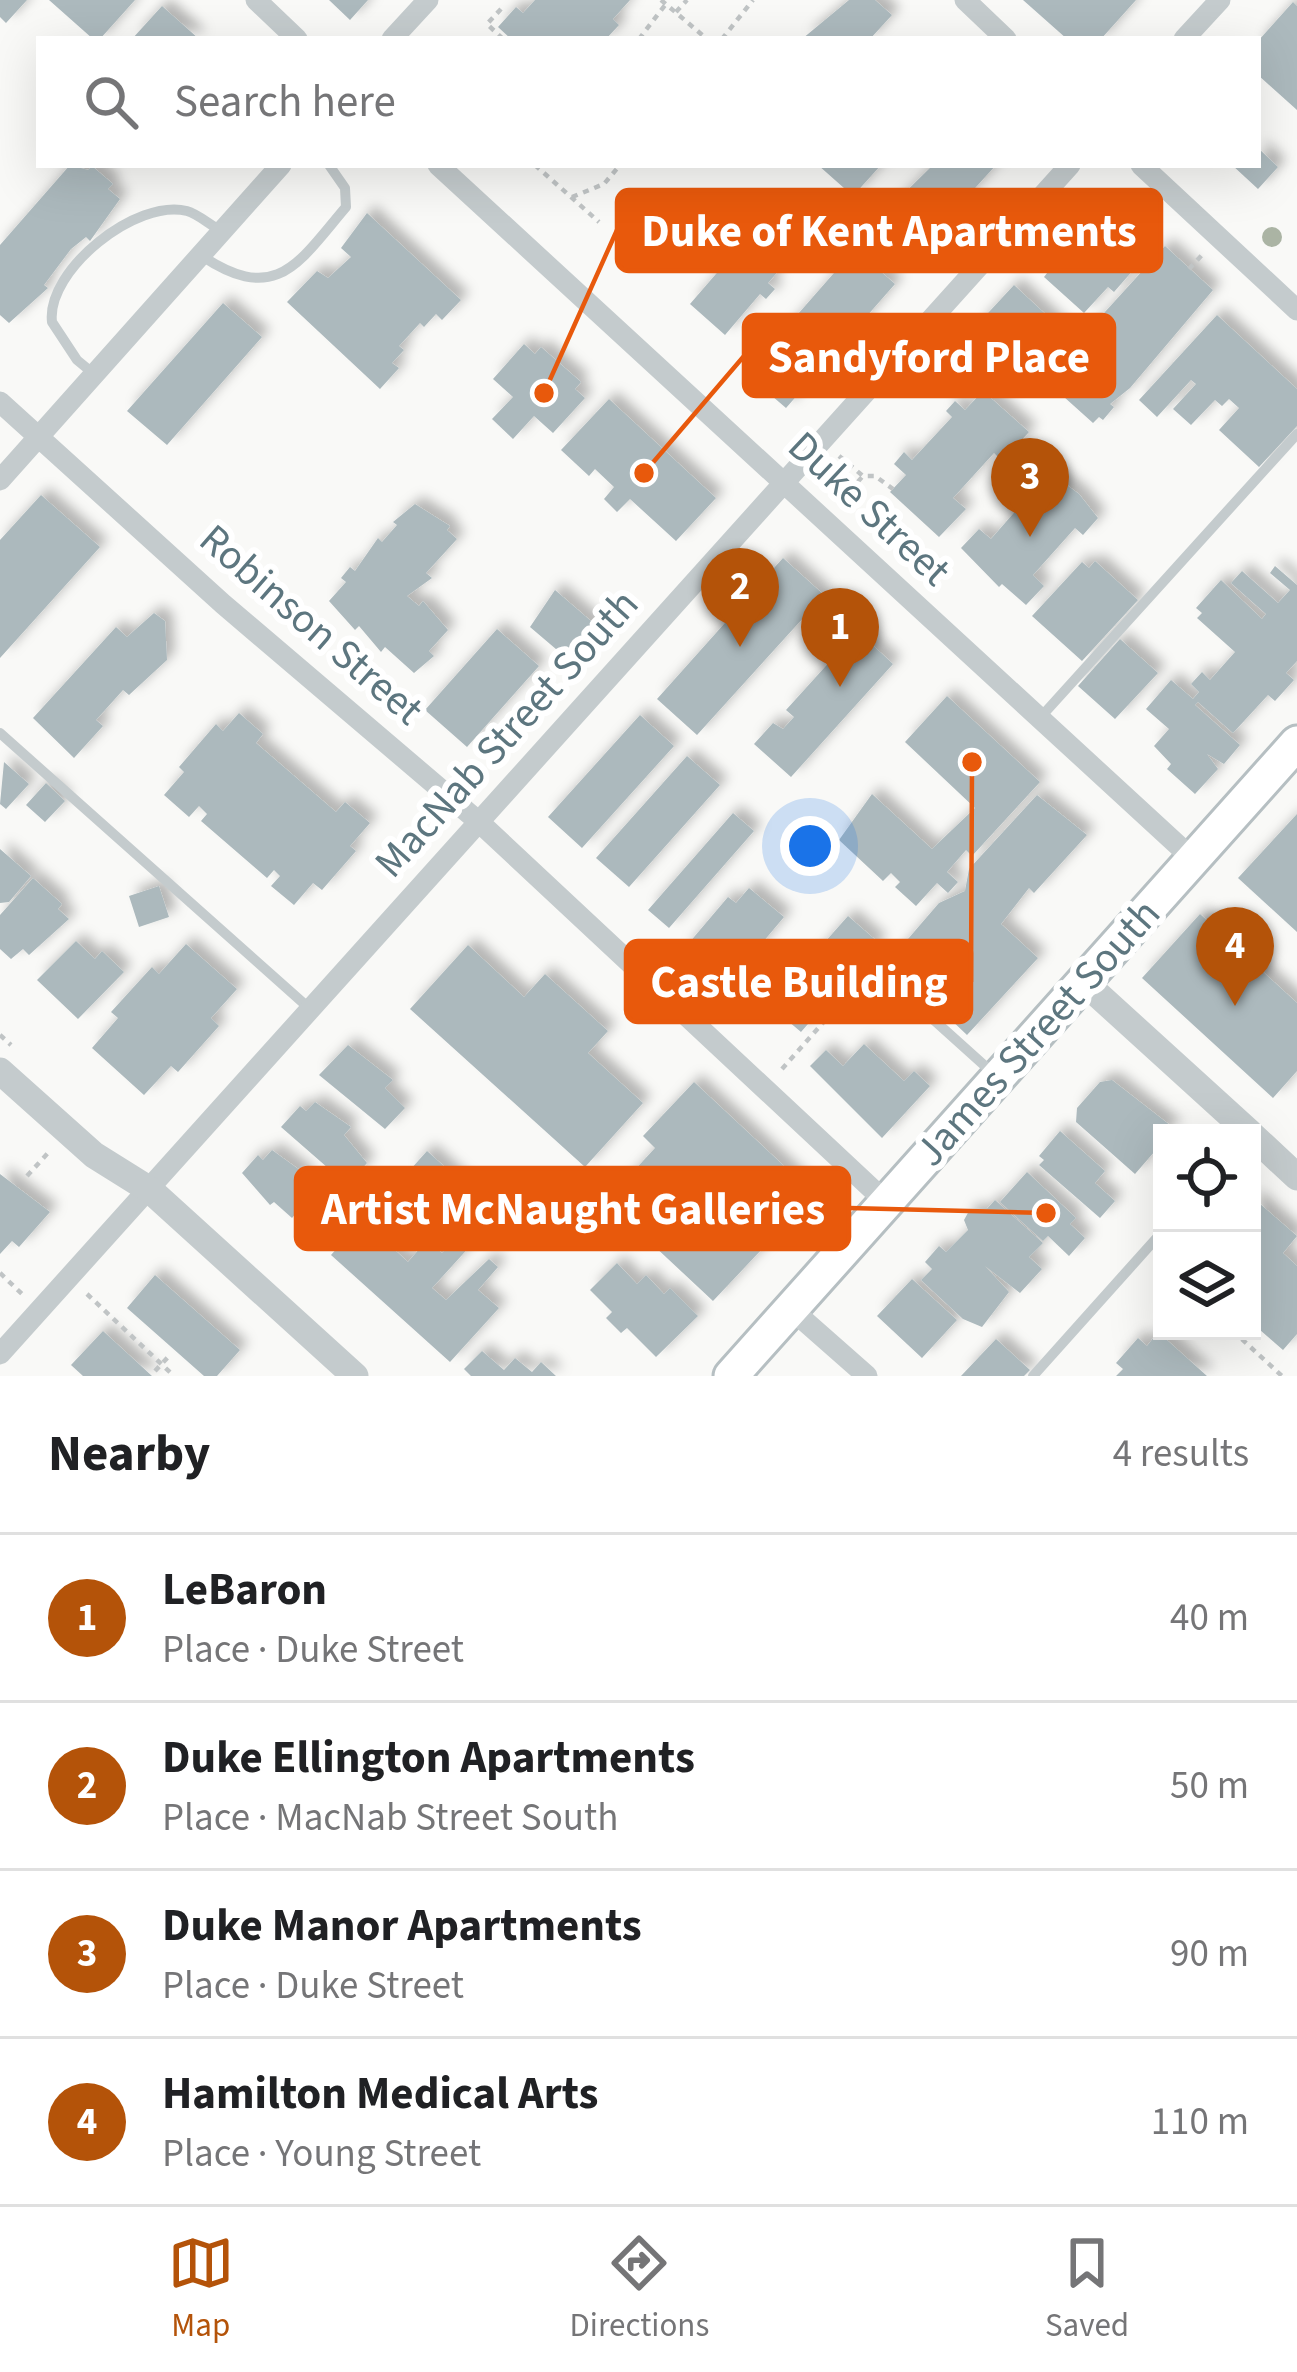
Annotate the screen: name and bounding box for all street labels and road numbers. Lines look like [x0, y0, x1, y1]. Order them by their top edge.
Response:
street label: Duke Street [774, 418, 964, 600]
street label: Robinson Street [186, 511, 436, 739]
street label: MacNab Street South [361, 577, 653, 891]
street label: James Street South [901, 886, 1175, 1180]

